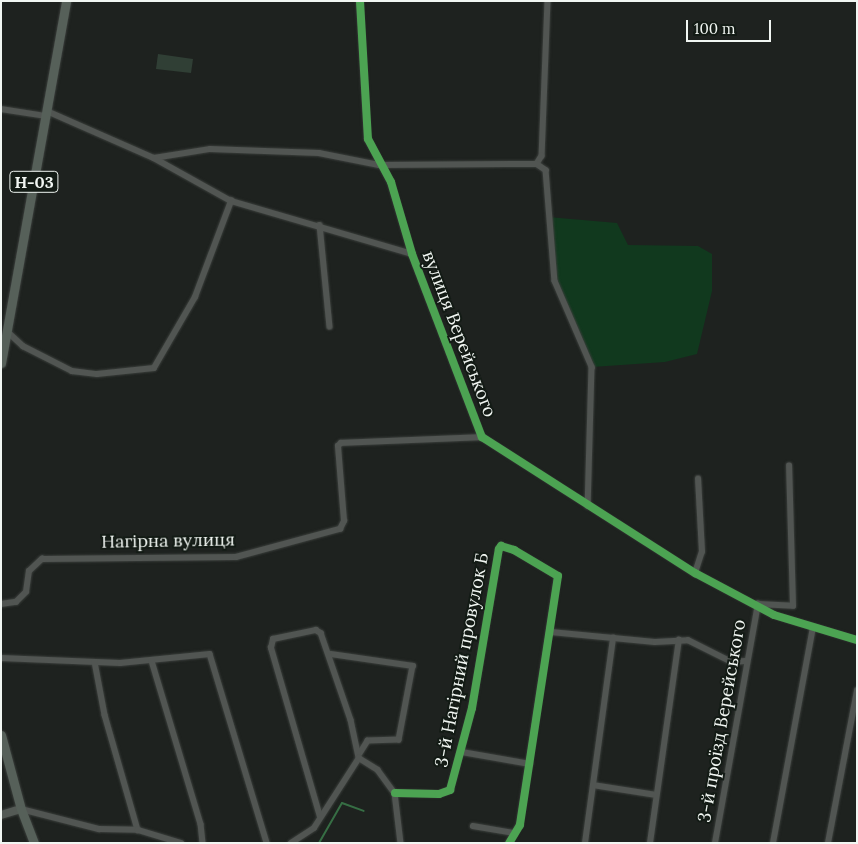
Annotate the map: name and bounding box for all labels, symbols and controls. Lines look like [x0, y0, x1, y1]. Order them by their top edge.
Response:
scale bar [688, 10, 773, 42]
text: 100 m [694, 19, 735, 38]
road number: Н-03 [9, 168, 59, 196]
street label: вулиця Верейського [417, 248, 501, 420]
street label: Нагірна вулиця [101, 529, 235, 553]
street label: 3-й Нагірний провулок Б [431, 551, 493, 769]
street label: 3-й проїзд Верейського [693, 618, 751, 824]

